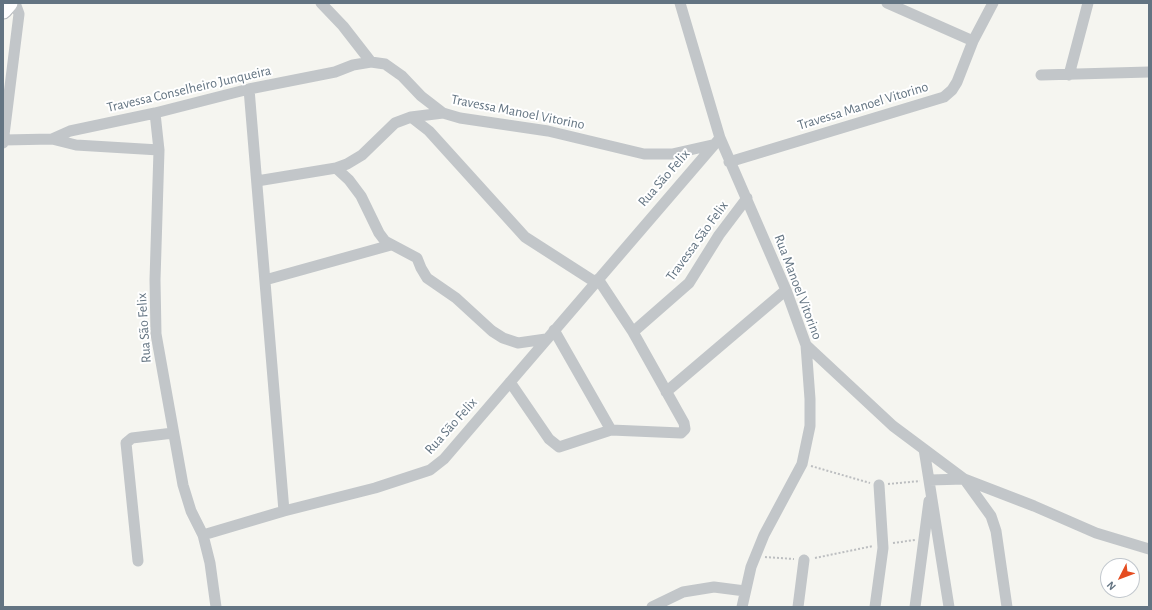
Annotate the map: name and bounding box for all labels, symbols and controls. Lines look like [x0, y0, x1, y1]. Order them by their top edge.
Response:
street label: Travessa Conselheiro Junqueira [105, 62, 273, 116]
street label: Travessa Manoel Vitorino [796, 78, 930, 134]
street label: Travessa Manoel Vitorino [450, 91, 586, 133]
street label: Rua São Felix [635, 146, 693, 210]
street label: Travessa São Felix [662, 198, 732, 284]
street label: Rua Manoel Vitorino [770, 232, 826, 342]
street label: Rua São Felix [133, 292, 155, 364]
street label: Rua São Felix [421, 394, 481, 458]
north arrow [1100, 558, 1140, 598]
text: N [1105, 579, 1118, 592]

